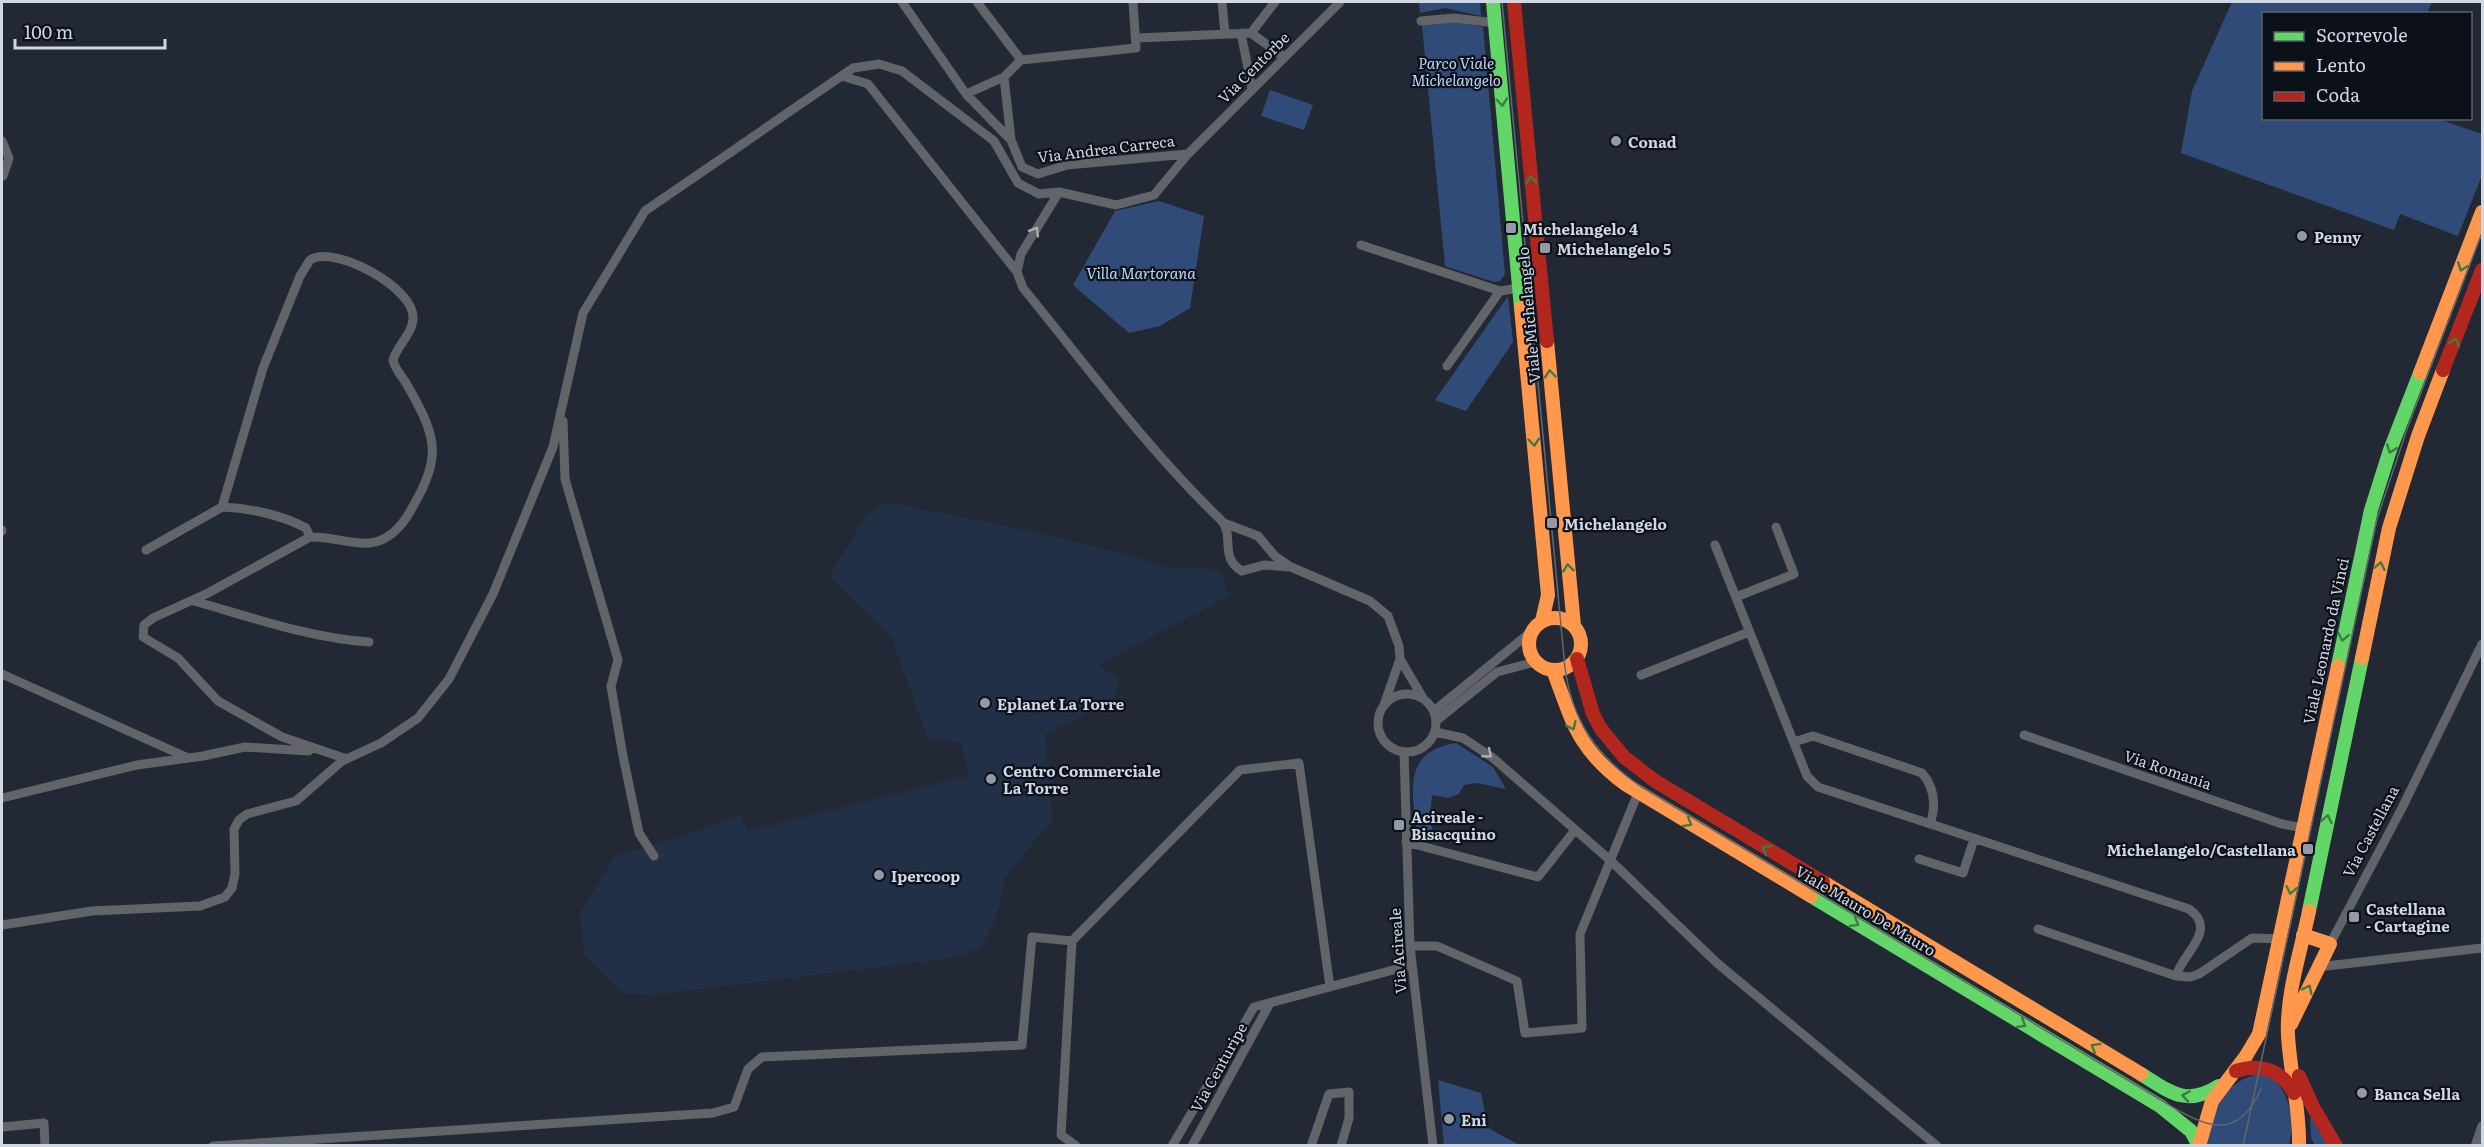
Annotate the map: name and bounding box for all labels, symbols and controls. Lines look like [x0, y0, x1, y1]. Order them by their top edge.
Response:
scale bar [15, 12, 165, 50]
legend [2262, 12, 2472, 120]
text: 100 m [24, 18, 73, 45]
text: Scorrevole [2316, 21, 2408, 48]
street label: Via Centorbe [1212, 26, 1294, 108]
park label: Parco Viale Michelangelo [1411, 51, 1501, 91]
text: Lento [2316, 51, 2366, 78]
text: Coda [2316, 81, 2360, 108]
one-way arrow [1495, 97, 1508, 106]
street label: Via Andrea Carreca [1036, 128, 1177, 168]
place label: Conad [1628, 130, 1677, 153]
marker: Conad [1609, 134, 1623, 148]
one-way arrow [1525, 175, 1538, 184]
place label: Michelangelo 4 [1523, 217, 1638, 240]
marker: Michelangelo 4 [1504, 221, 1518, 235]
place label: Penny [2314, 225, 2362, 248]
one-way arrow [1028, 227, 1040, 237]
marker: Penny [2295, 229, 2309, 243]
place label: Michelangelo 5 [1557, 237, 1671, 260]
marker: Michelangelo 5 [1538, 241, 1552, 255]
street label: Viale Michelangelo [1511, 246, 1545, 384]
park label: Villa Martorana [1086, 261, 1196, 284]
one-way arrow [2456, 261, 2469, 272]
one-way arrow [2447, 337, 2460, 347]
one-way arrow [1544, 369, 1557, 378]
one-way arrow [1527, 438, 1540, 447]
one-way arrow [2386, 442, 2398, 453]
place label: Michelangelo [1564, 512, 1667, 535]
marker: Michelangelo [1545, 516, 1559, 530]
street label: Viale Leonardo da Vinci [2296, 556, 2354, 726]
one-way arrow [2373, 562, 2386, 572]
one-way arrow [1562, 563, 1575, 573]
one-way arrow [2337, 632, 2350, 642]
place label: Eplanet La Torre [997, 692, 1125, 715]
marker: Eplanet La Torre [978, 696, 992, 710]
one-way arrow [1565, 719, 1577, 730]
street label: Via Romania [2121, 743, 2216, 795]
one-way arrow [1481, 747, 1492, 758]
place label: Centro Commerciale La Torre [1003, 759, 1161, 799]
marker: Centro Commerciale La Torre [984, 772, 998, 786]
street label: Via Castellana [2336, 780, 2404, 881]
place label: Acireale - Bisacquino [1411, 805, 1496, 845]
one-way arrow [2320, 814, 2333, 824]
one-way arrow [1682, 815, 1692, 827]
marker: Acireale - Bisacquino [1392, 818, 1406, 832]
place label: Michelangelo/Castellana [2107, 838, 2296, 861]
marker: Michelangelo/Castellana [2301, 842, 2315, 856]
one-way arrow [1762, 845, 1772, 857]
street label: Viale Mauro De Mauro [1791, 859, 1941, 961]
place label: Ipercoop [891, 864, 960, 887]
marker: Ipercoop [872, 868, 886, 882]
one-way arrow [2285, 885, 2298, 895]
place label: Castellana - Cartagine [2366, 897, 2450, 937]
street label: Via Acireale [1383, 907, 1411, 995]
marker: Castellana - Cartagine [2347, 910, 2361, 924]
one-way arrow [1849, 916, 1859, 927]
one-way arrow [2300, 984, 2312, 995]
one-way arrow [2016, 1016, 2026, 1028]
street label: Via Centuripe [1184, 1018, 1252, 1116]
one-way arrow [2091, 1043, 2101, 1054]
place label: Banca Sella [2374, 1082, 2460, 1105]
marker: Banca Sella [2355, 1086, 2369, 1100]
one-way arrow [2181, 1091, 2191, 1103]
place label: Eni [1461, 1108, 1487, 1131]
marker: Eni [1442, 1112, 1456, 1126]

